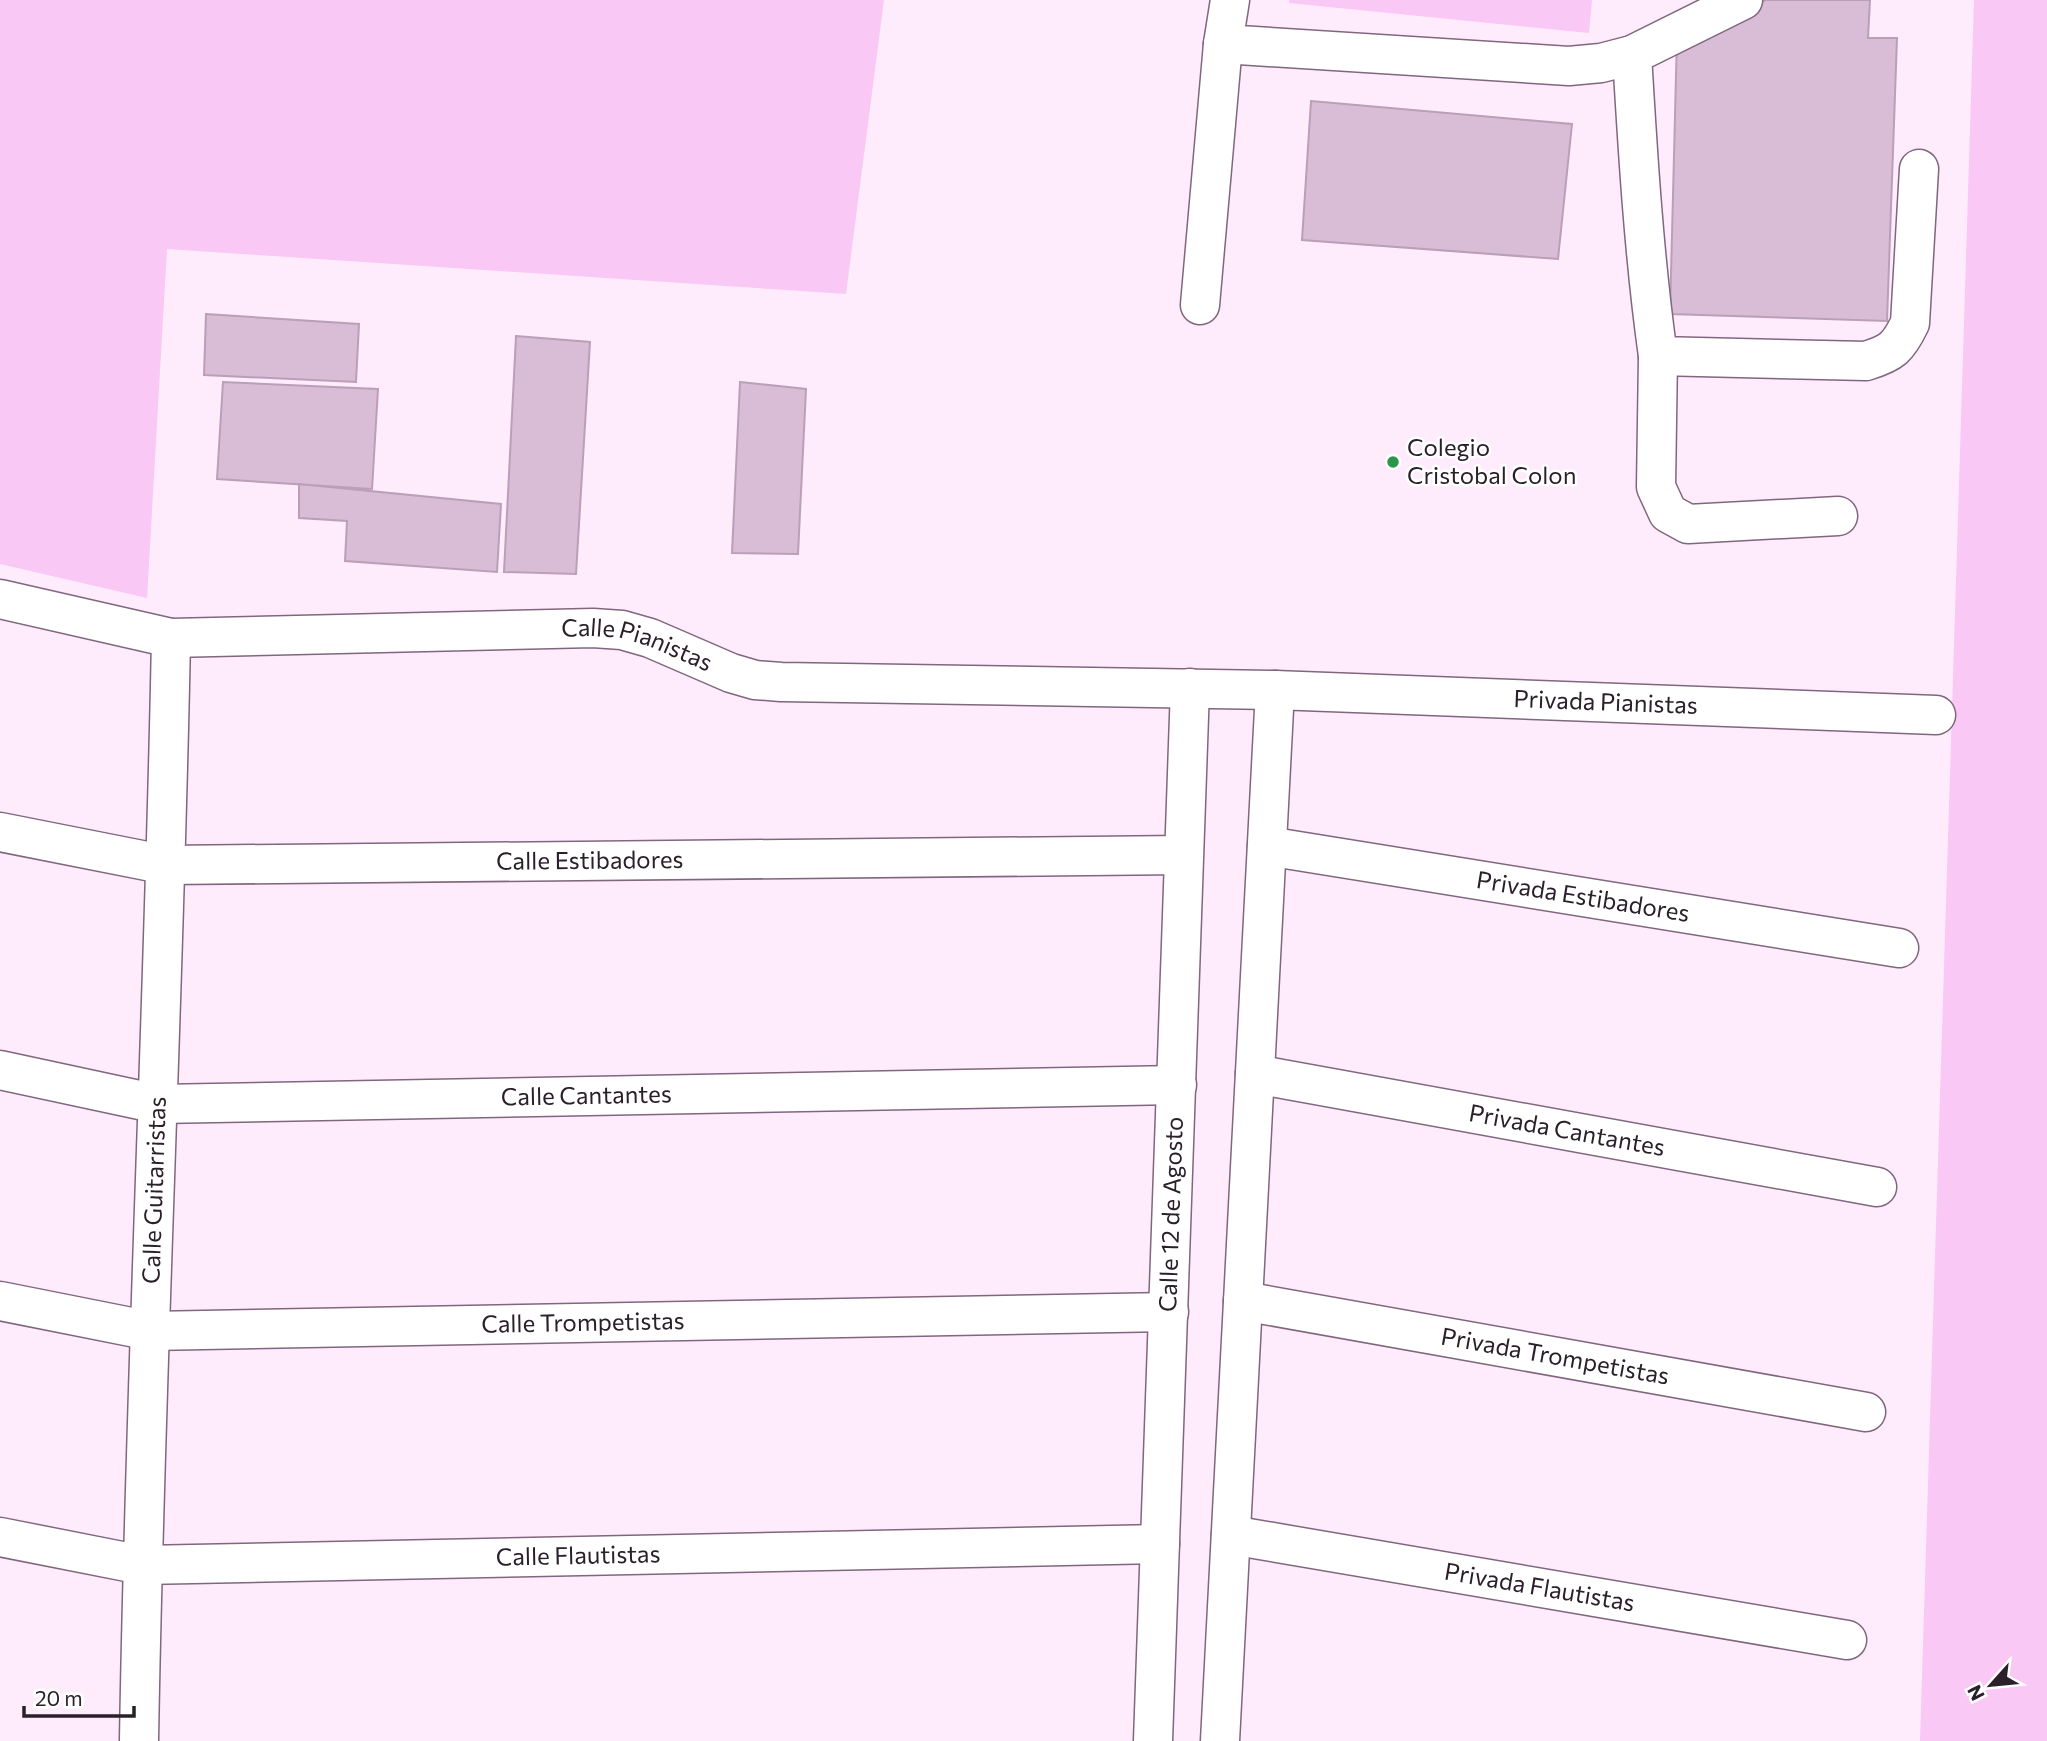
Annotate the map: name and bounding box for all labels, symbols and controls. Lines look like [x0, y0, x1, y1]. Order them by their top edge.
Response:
place label: Colegio Cristobal Colon [1407, 432, 1576, 489]
marker: Colegio Cristobal Colon [1385, 454, 1401, 470]
street label: Calle Pianistas [561, 612, 717, 676]
street label: Privada Pianistas [1513, 683, 1698, 719]
street label: Calle Estibadores [496, 844, 684, 875]
street label: Privada Estibadores [1475, 864, 1692, 927]
street label: Calle Cantantes [501, 1078, 672, 1111]
street label: Calle Guitarristas [135, 1096, 171, 1284]
street label: Privada Cantantes [1467, 1097, 1668, 1161]
street label: Calle 12 de Agosto [1152, 1116, 1188, 1313]
street label: Calle Trompetistas [481, 1305, 685, 1338]
street label: Privada Trompetistas [1439, 1321, 1672, 1390]
street label: Calle Flautistas [496, 1538, 661, 1571]
street label: Privada Flautistas [1442, 1556, 1637, 1617]
north arrow [1956, 1650, 2026, 1720]
scale bar [24, 1674, 135, 1718]
text: N [1962, 1681, 1989, 1705]
text: 20 m [35, 1685, 83, 1710]

